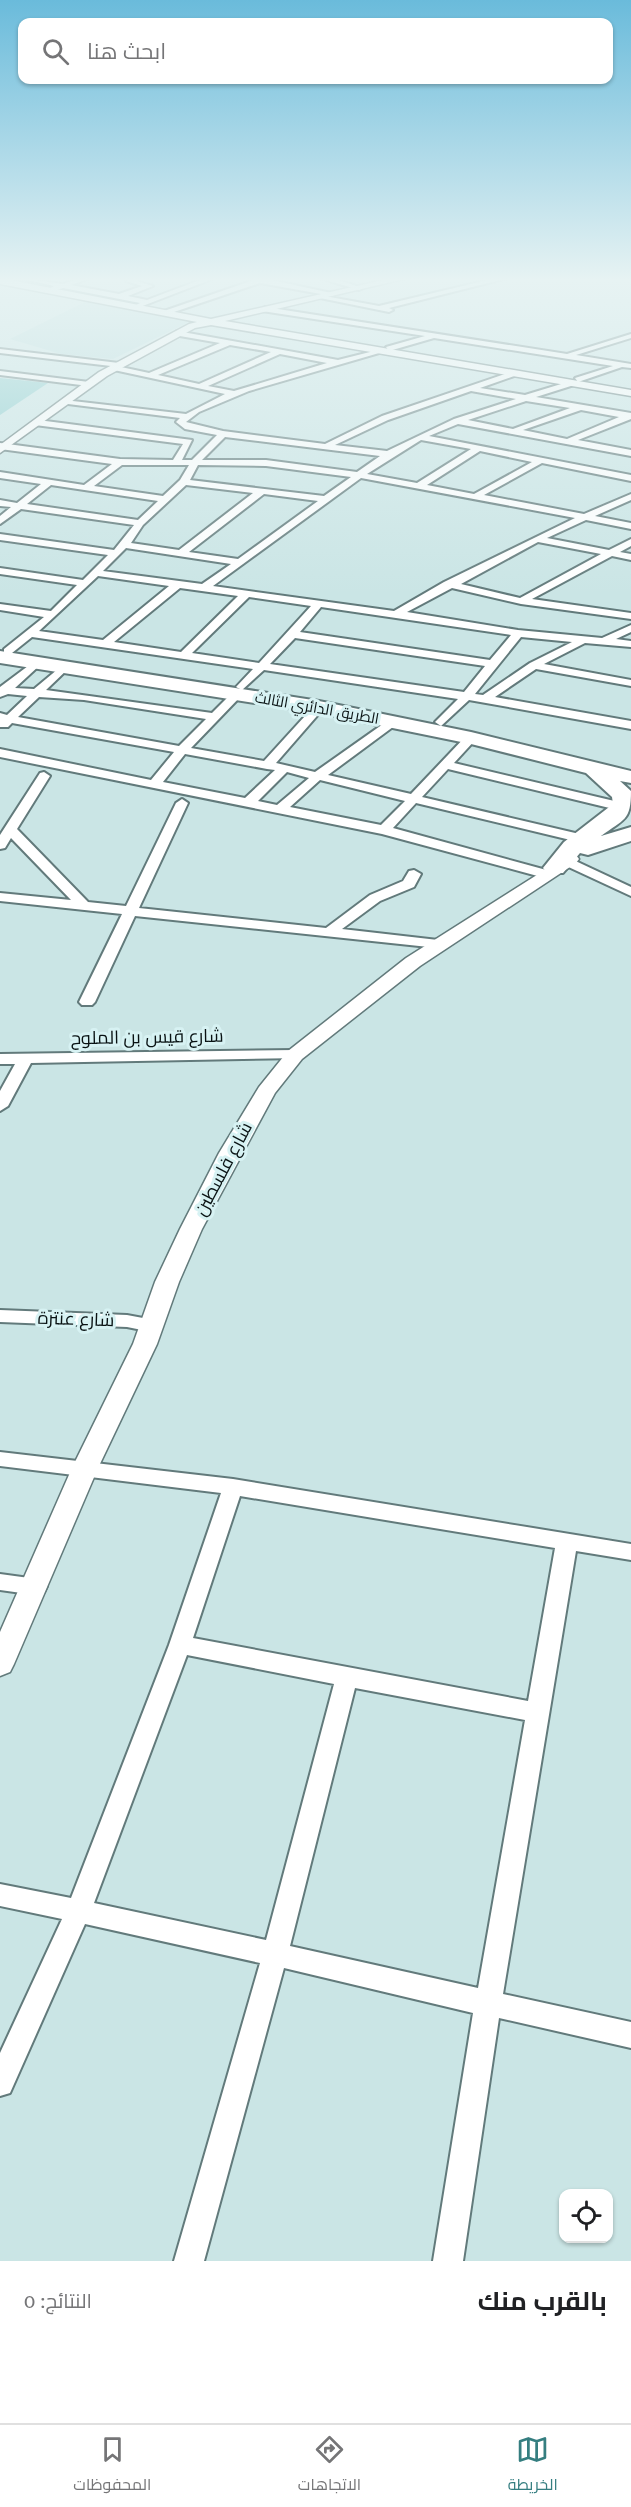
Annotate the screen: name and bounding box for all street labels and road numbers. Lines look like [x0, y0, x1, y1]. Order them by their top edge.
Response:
street label: الطريق الدائري الثالث [253, 688, 380, 731]
street label: شارع قيس بن الملوح [70, 1025, 224, 1050]
street label: شارع فلسطين [189, 1118, 258, 1220]
street label: شارع عنترة [37, 1307, 115, 1332]

